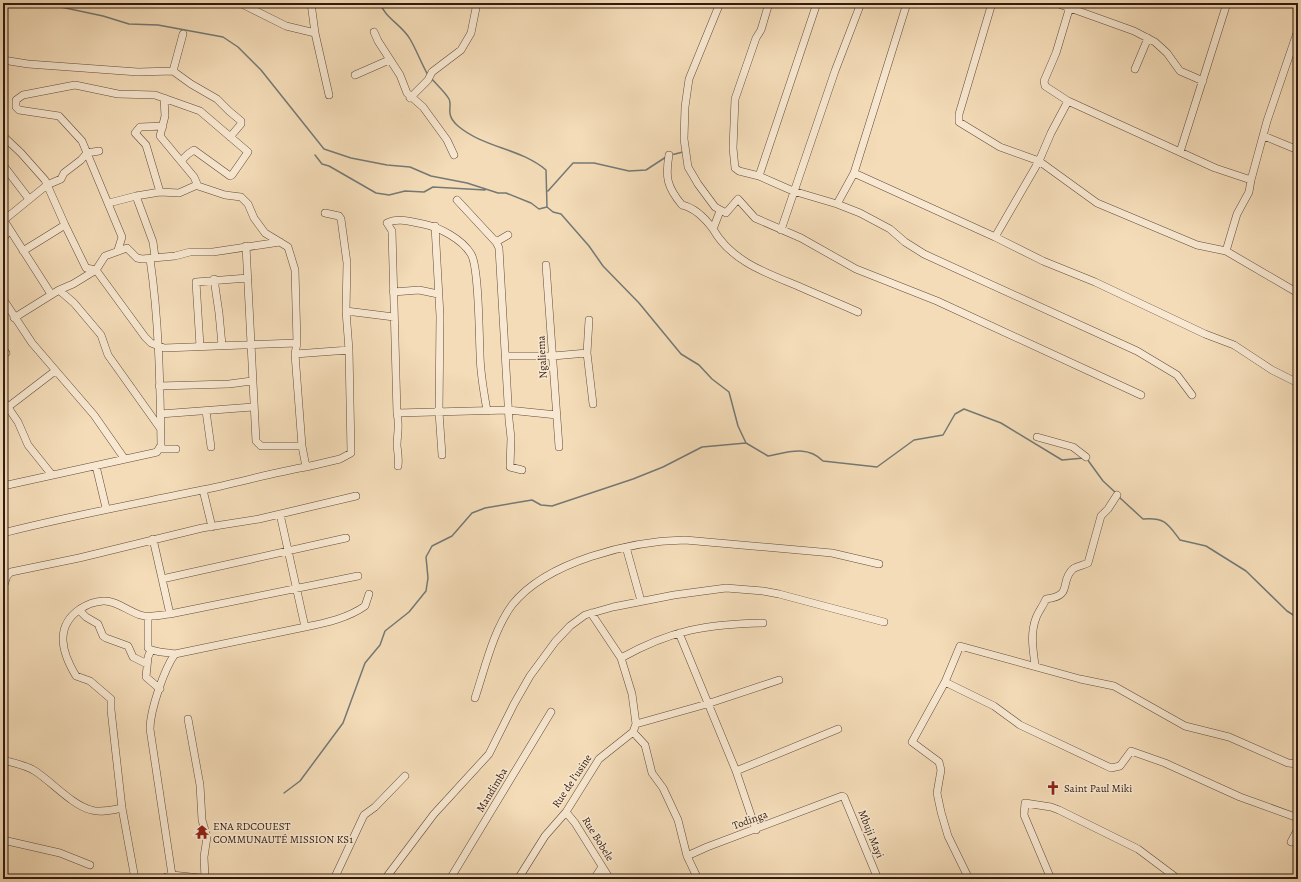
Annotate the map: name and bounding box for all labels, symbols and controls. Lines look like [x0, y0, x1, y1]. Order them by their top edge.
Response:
street label: Ngaliema [533, 334, 551, 379]
street label: Rue de l'usine [549, 751, 595, 811]
street label: Mandimba [473, 764, 512, 815]
church icon: Saint Paul Miki [1045, 780, 1061, 796]
place label: Saint Paul Miki [1064, 781, 1132, 796]
street label: Todinga [730, 806, 770, 833]
street label: Mbuji Mayi [854, 808, 888, 860]
street label: Rue Bobele [579, 814, 618, 864]
place label: ENA RDCOUEST COMMUNAUTÉ MISSION KS1 [213, 819, 353, 847]
temple icon: ENA RDCOUEST COMMUNAUTÉ MISSION KS1 [194, 824, 210, 840]

